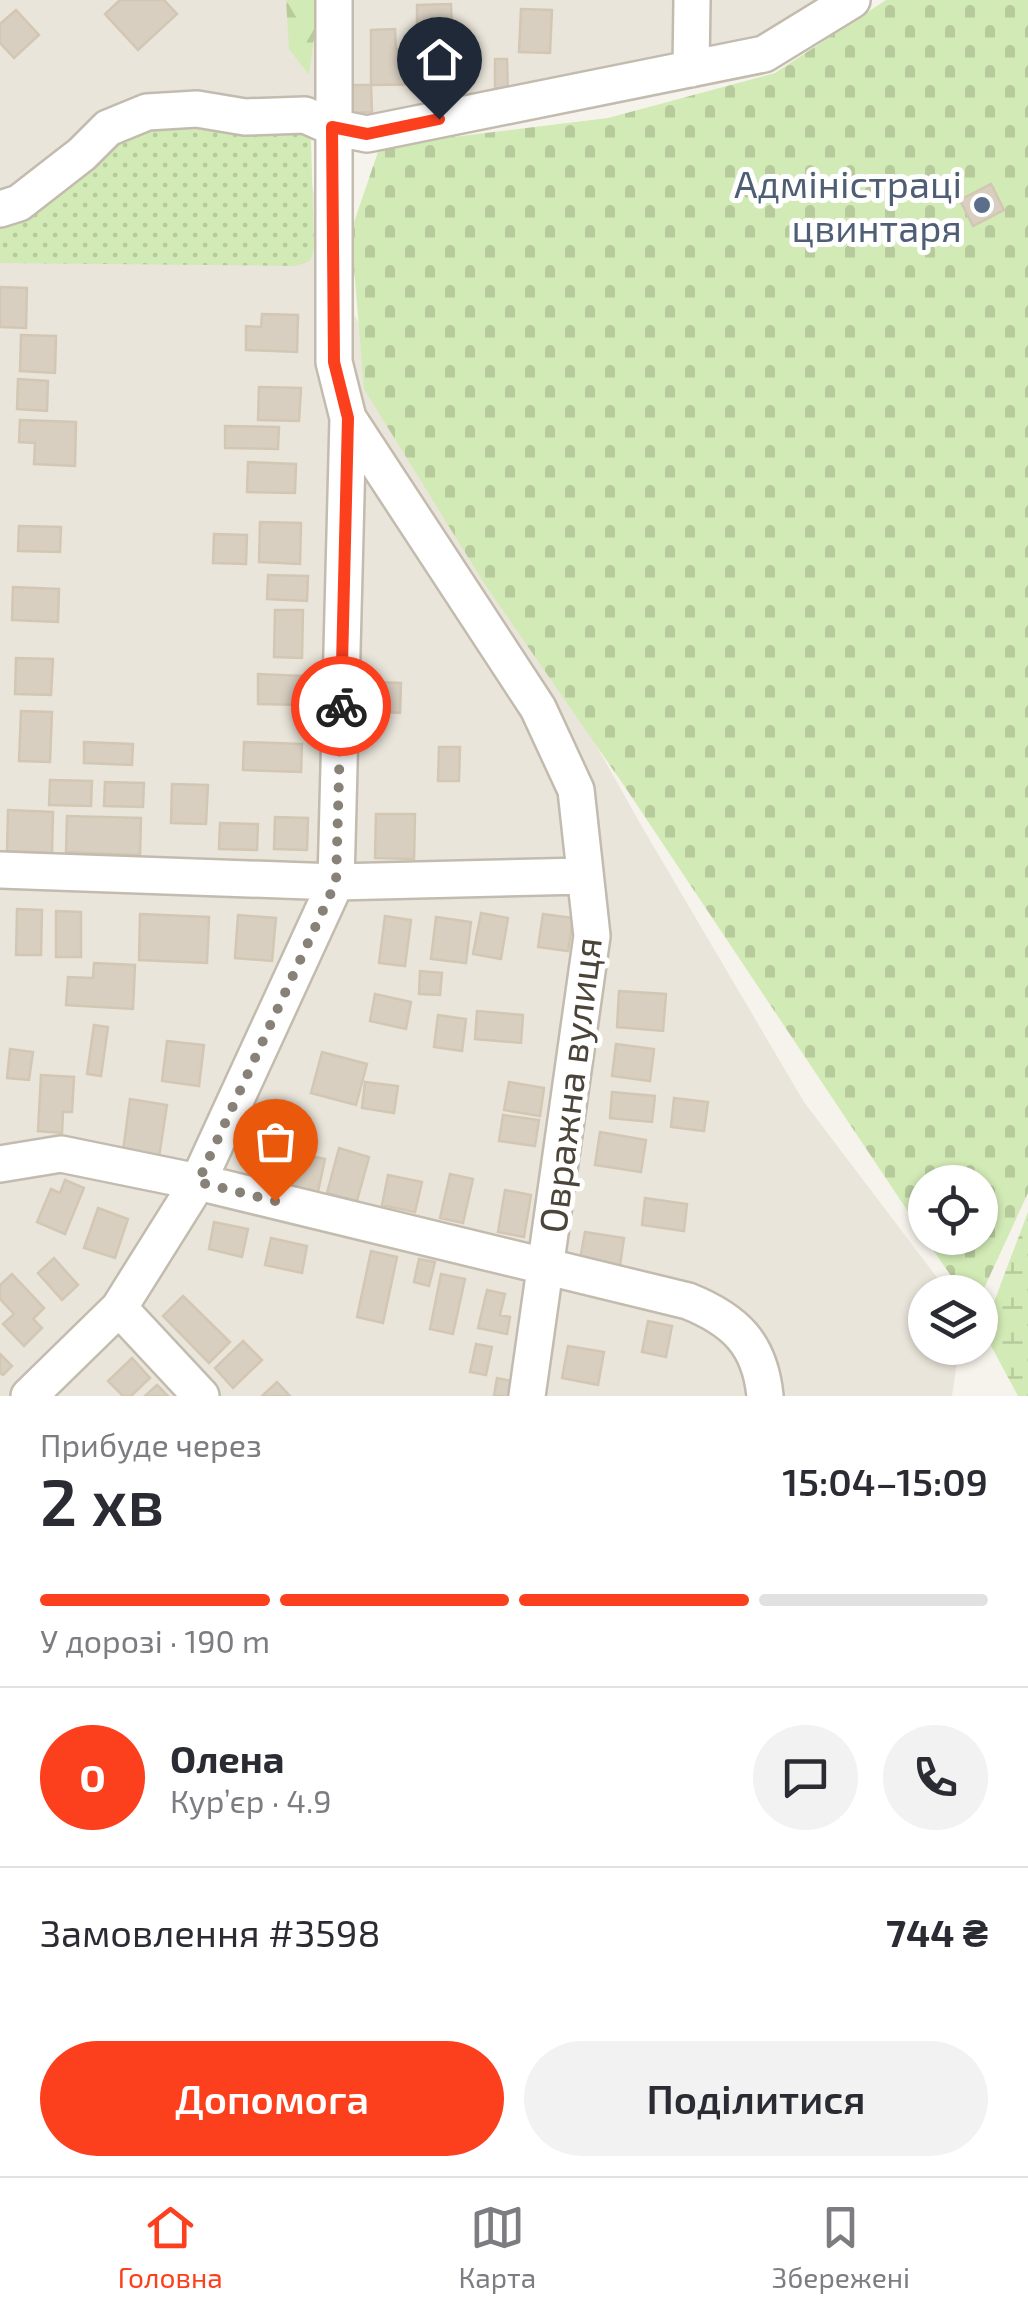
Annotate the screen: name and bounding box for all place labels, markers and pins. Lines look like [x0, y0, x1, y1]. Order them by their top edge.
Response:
pin [397, 17, 482, 120]
place label: Адміністраці цвинтаря [734, 160, 962, 250]
marker: Адміністраці цвинтаря [971, 194, 993, 216]
pin [233, 1099, 318, 1202]

